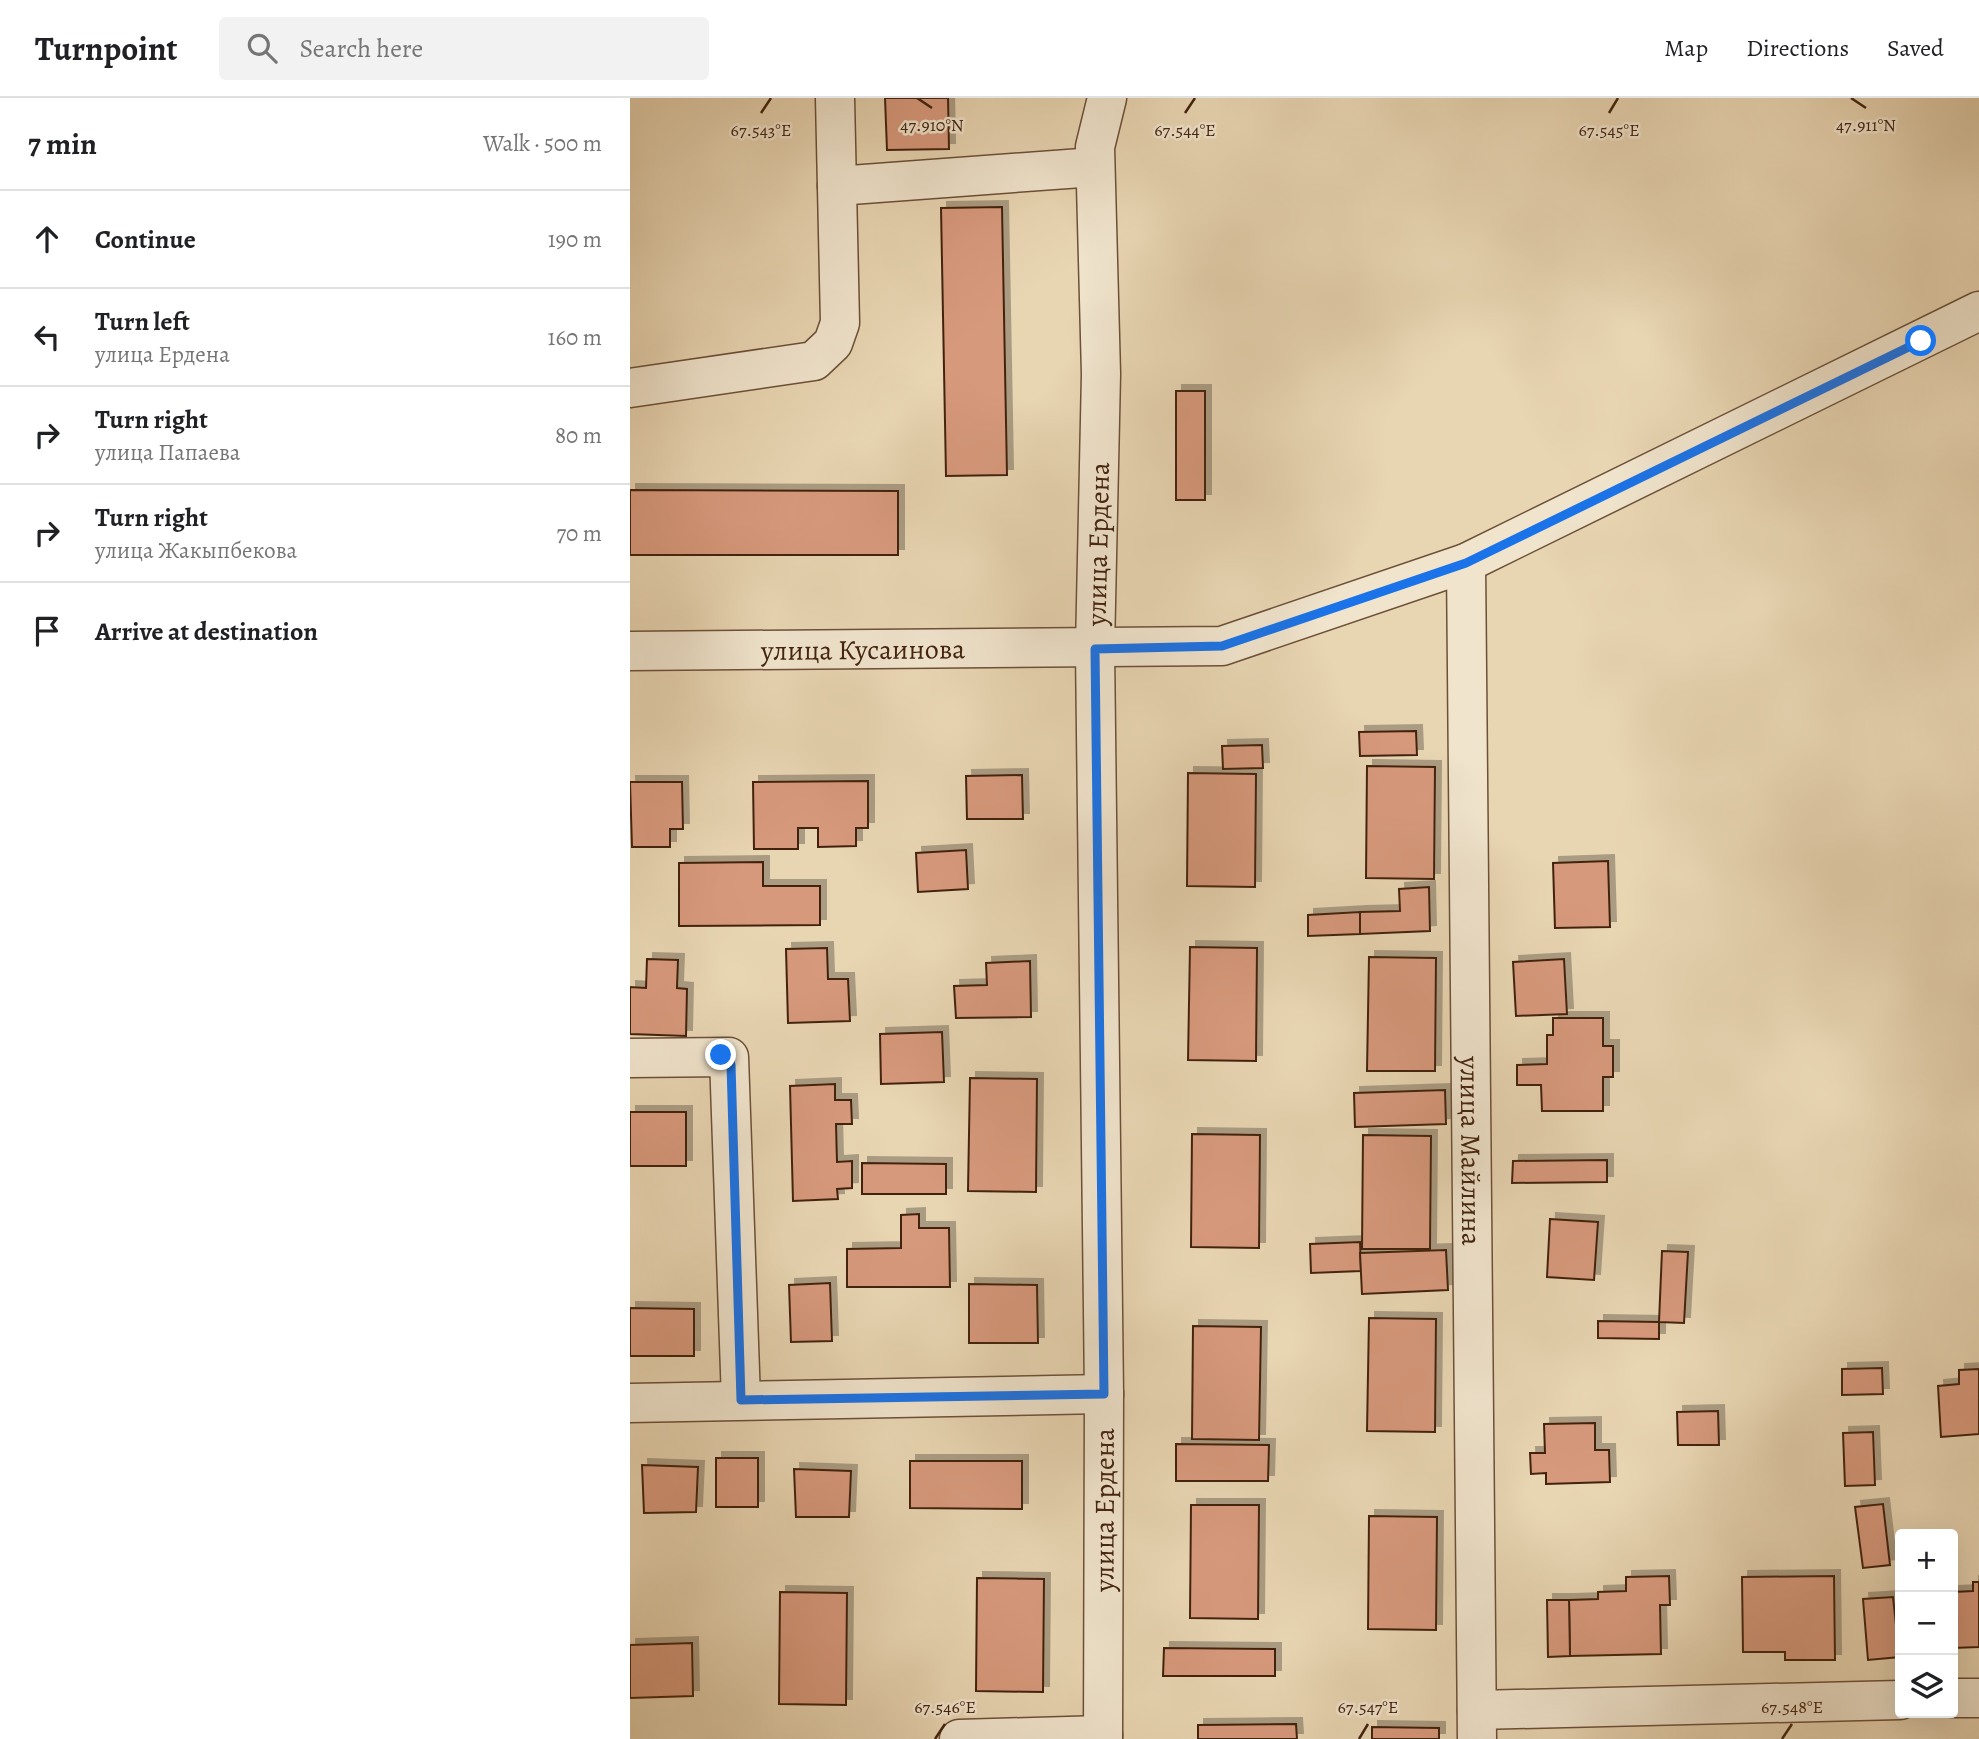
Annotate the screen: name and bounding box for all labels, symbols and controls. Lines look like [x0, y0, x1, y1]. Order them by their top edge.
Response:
search box [219, 17, 709, 80]
text: Turnpoint [35, 26, 177, 71]
icon: search [243, 29, 281, 67]
text: Search here [299, 31, 423, 66]
text: Map [1664, 32, 1708, 64]
text: Directions [1746, 32, 1849, 64]
text: Saved [1887, 32, 1944, 64]
text: 47.910°N [900, 113, 964, 137]
text: 47.911°N [1836, 113, 1896, 137]
text: 67.543°E [731, 118, 791, 142]
text: 67.544°E [1154, 118, 1216, 142]
text: 67.545°E [1578, 118, 1640, 142]
text: 7 min [28, 124, 97, 164]
text: Walk · 500 m [483, 128, 602, 159]
icon: ahead [28, 220, 66, 258]
text: Continue [95, 222, 196, 257]
text: 190 m [548, 224, 602, 255]
text: Turn left [95, 304, 190, 339]
icon: left [28, 318, 66, 356]
text: 160 m [548, 322, 602, 353]
route start [1905, 325, 1936, 356]
text: улица Ердена [95, 339, 230, 370]
text: Turn right [95, 402, 208, 437]
icon: right [28, 416, 66, 454]
text: 80 m [555, 420, 602, 451]
text: улица Папаева [95, 437, 240, 468]
street label: улица Ердена [1077, 462, 1119, 628]
text: Turn right [95, 500, 208, 535]
icon: right [28, 514, 66, 552]
text: 70 m [556, 518, 602, 549]
text: улица Жакыпбекова [95, 535, 297, 566]
icon: arrive [28, 612, 66, 650]
text: Arrive at destination [95, 614, 318, 649]
street label: улица Кусаинова [760, 630, 965, 670]
route end [705, 1039, 736, 1070]
street label: улица Майлина [1451, 1055, 1490, 1246]
street label: улица Ердена [1085, 1428, 1124, 1593]
map controls [1895, 1529, 1958, 1718]
button: + [1895, 1529, 1958, 1592]
button: − [1895, 1592, 1958, 1655]
button: layers [1895, 1655, 1958, 1718]
text: 67.546°E [914, 1695, 976, 1719]
text: 67.547°E [1338, 1695, 1398, 1719]
text: 67.548°E [1761, 1695, 1823, 1719]

